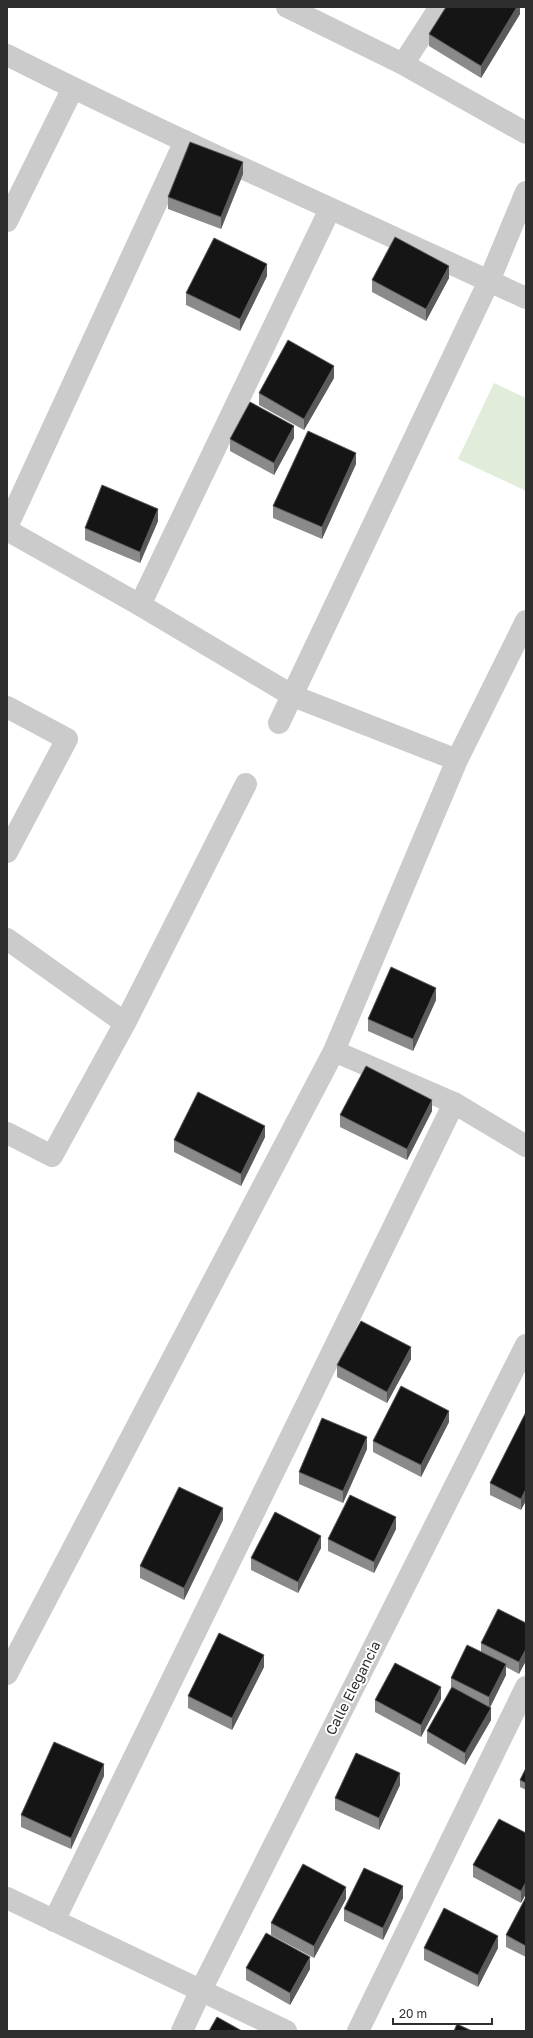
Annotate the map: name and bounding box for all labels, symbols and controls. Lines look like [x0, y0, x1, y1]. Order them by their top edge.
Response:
street label: Calle Elegancia [322, 1638, 384, 1738]
scale bar [393, 2000, 492, 2026]
text: 20 m [399, 2006, 427, 2021]

